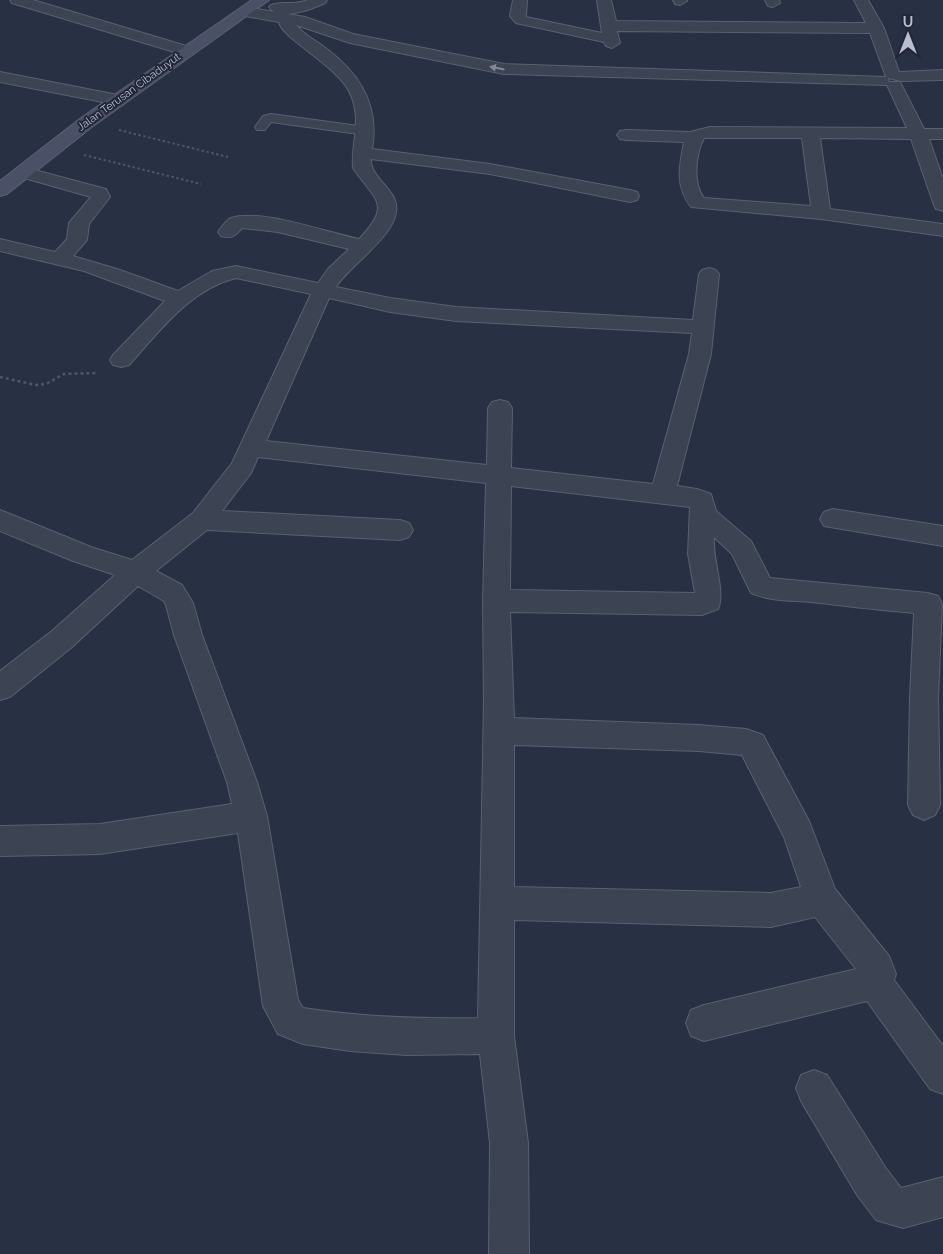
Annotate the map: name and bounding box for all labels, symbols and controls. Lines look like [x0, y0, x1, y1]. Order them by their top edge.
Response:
north arrow [883, 10, 933, 60]
text: U [903, 14, 913, 30]
street label: Jalan Terusan Cibaduyut [75, 50, 183, 134]
one-way arrow [488, 63, 504, 71]

